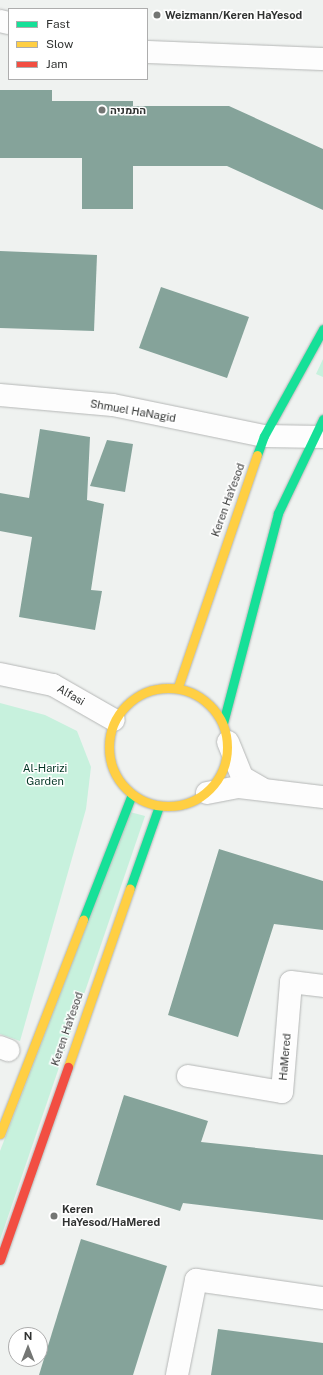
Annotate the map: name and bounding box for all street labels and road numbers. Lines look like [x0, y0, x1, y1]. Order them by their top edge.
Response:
street label: Shmuel HaNagid [89, 397, 177, 425]
street label: Keren HaYesod [209, 461, 247, 539]
street label: Alfasi [55, 682, 87, 708]
street label: Keren HaYesod [48, 990, 86, 1068]
street label: HaMered [276, 1033, 294, 1081]

